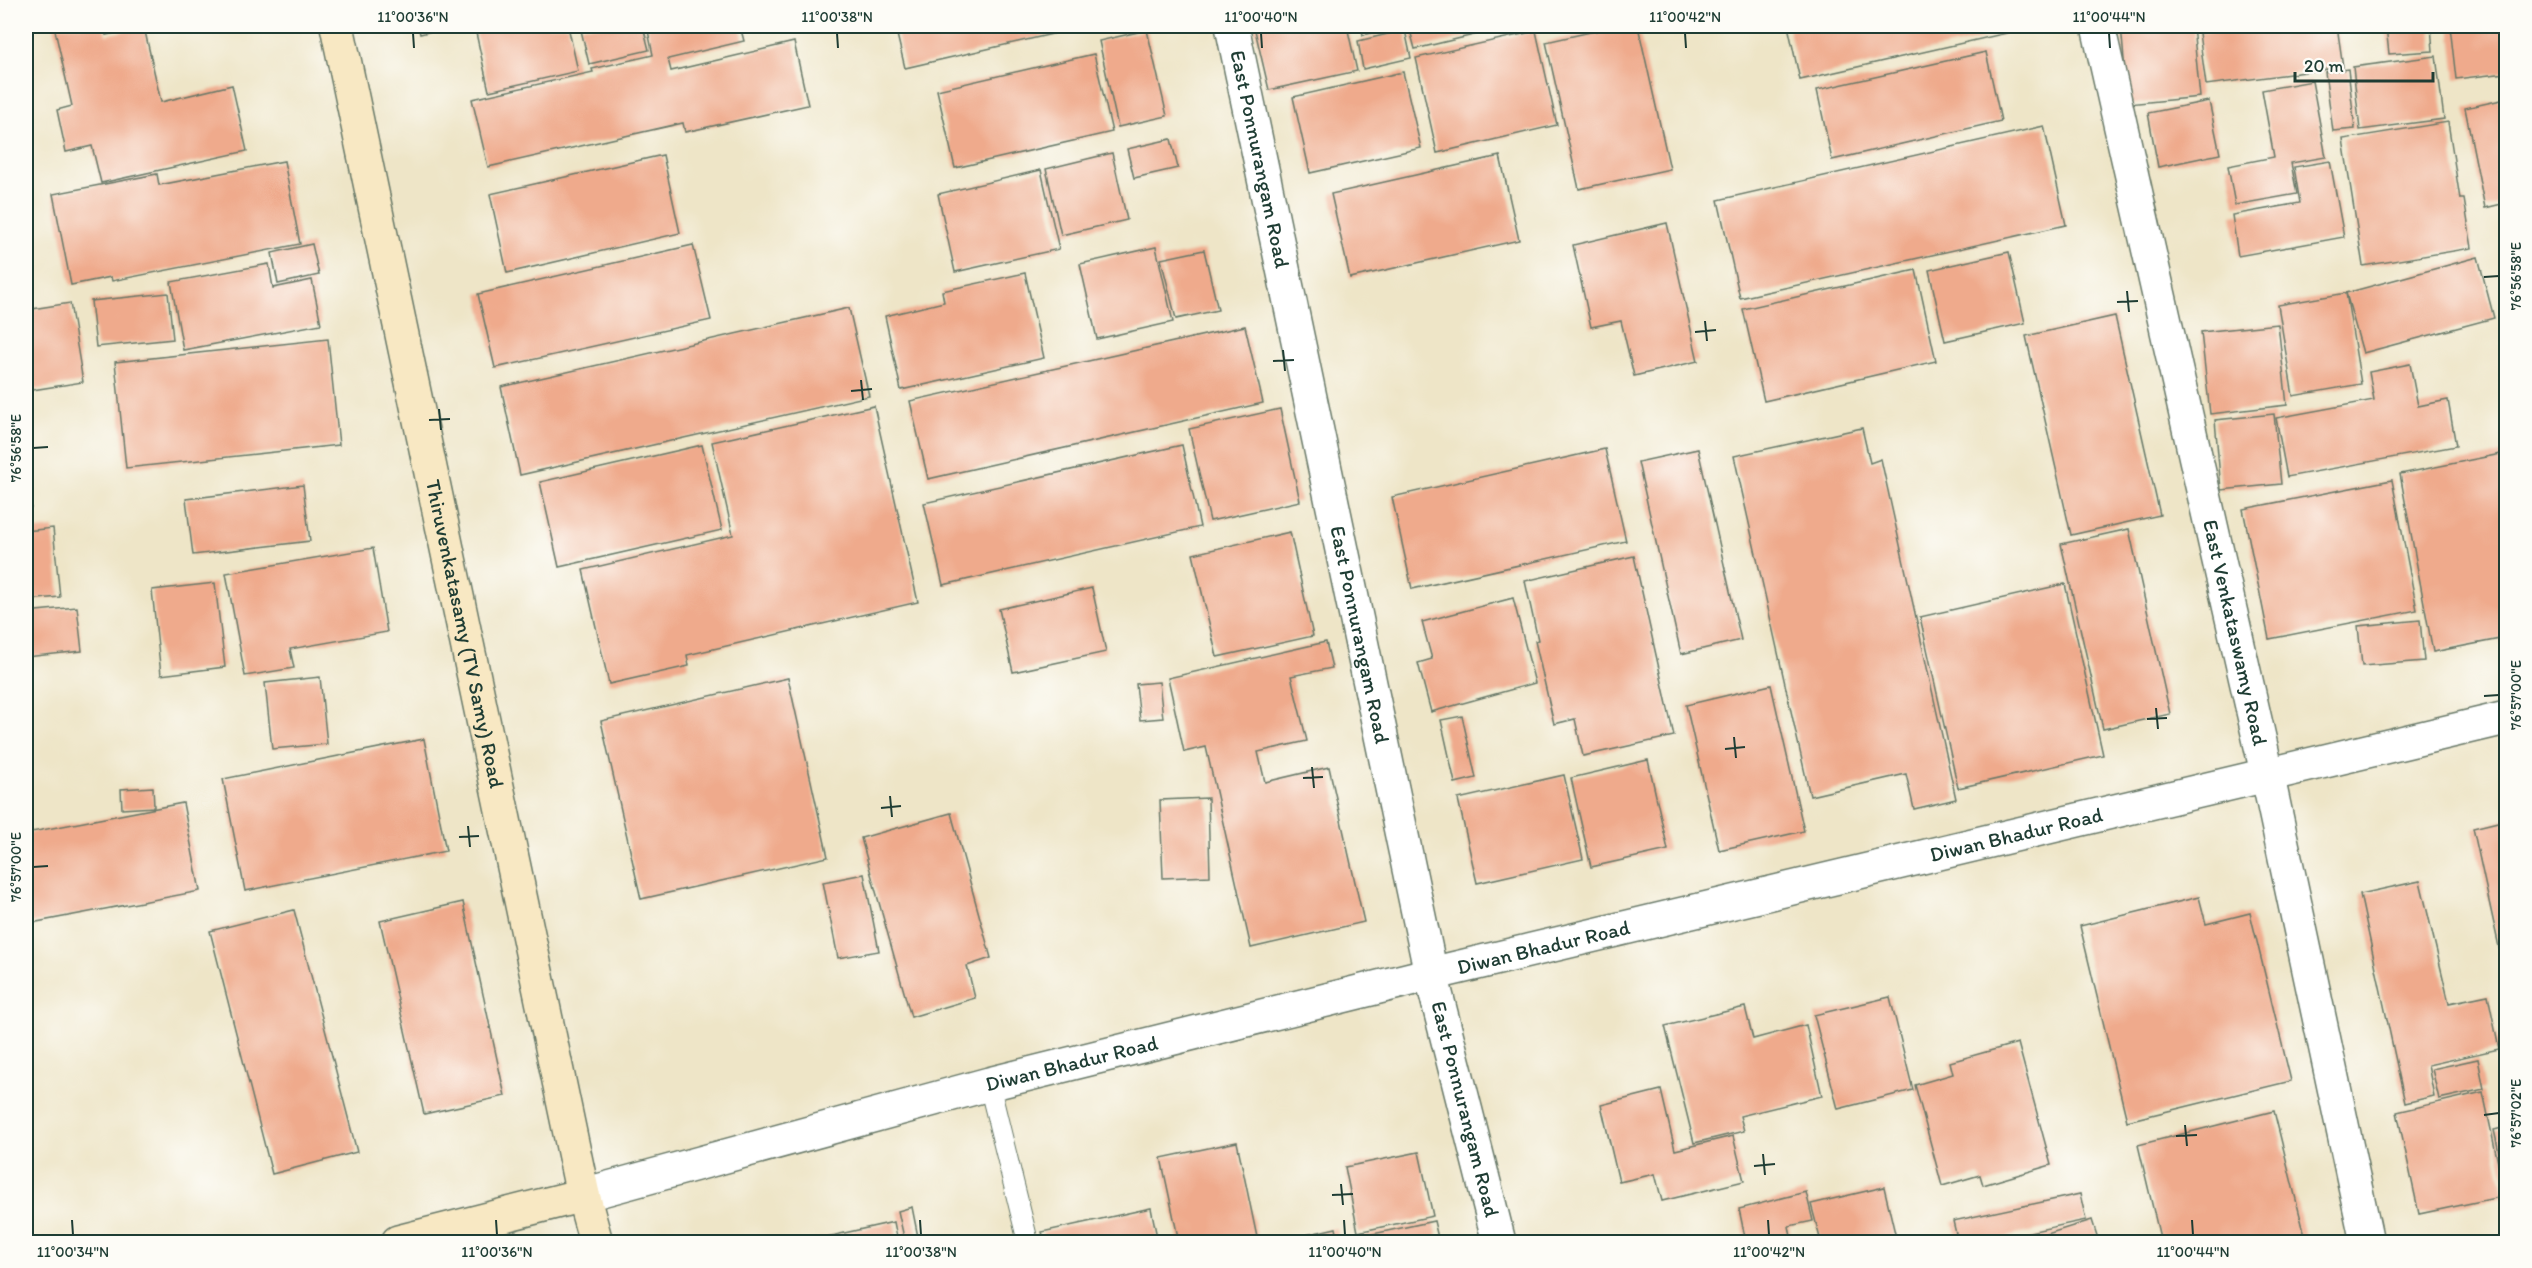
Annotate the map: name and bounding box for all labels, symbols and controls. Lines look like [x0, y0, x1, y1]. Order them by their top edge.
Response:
text: 11°00'36"N [377, 8, 449, 26]
text: 11°00'38"N [801, 8, 873, 26]
text: 11°00'40"N [1224, 8, 1298, 26]
text: 11°00'42"N [1649, 8, 1721, 26]
text: 11°00'44"N [2072, 8, 2146, 26]
scale bar [2295, 45, 2433, 83]
street label: East Ponnurangam Road [1225, 48, 1296, 271]
text: 20 m [2304, 55, 2344, 77]
text: 76°56'58"E [2507, 242, 2525, 310]
text: 76°56'58"E [7, 414, 25, 482]
street label: Thiruvenkatasamy (TV Samy) Road [421, 477, 510, 791]
street label: East Venkataswamy Road [2198, 517, 2274, 748]
street label: East Ponnurangam Road [1325, 523, 1395, 746]
text: 76°57'00"E [2507, 660, 2525, 730]
street label: Diwan Bhadur Road [1927, 801, 2106, 867]
text: 76°57'00"E [7, 832, 25, 902]
street label: Diwan Bhadur Road [1454, 914, 1633, 979]
street label: East Ponnurangam Road [1426, 998, 1505, 1220]
street label: Diwan Bhadur Road [983, 1029, 1161, 1096]
text: 76°57'02"E [2507, 1079, 2525, 1147]
text: 11°00'34"N [37, 1243, 109, 1261]
text: 11°00'36"N [461, 1243, 533, 1261]
text: 11°00'38"N [885, 1243, 957, 1261]
text: 11°00'40"N [1308, 1243, 1382, 1261]
text: 11°00'42"N [1733, 1243, 1805, 1261]
text: 11°00'44"N [2156, 1243, 2230, 1261]

